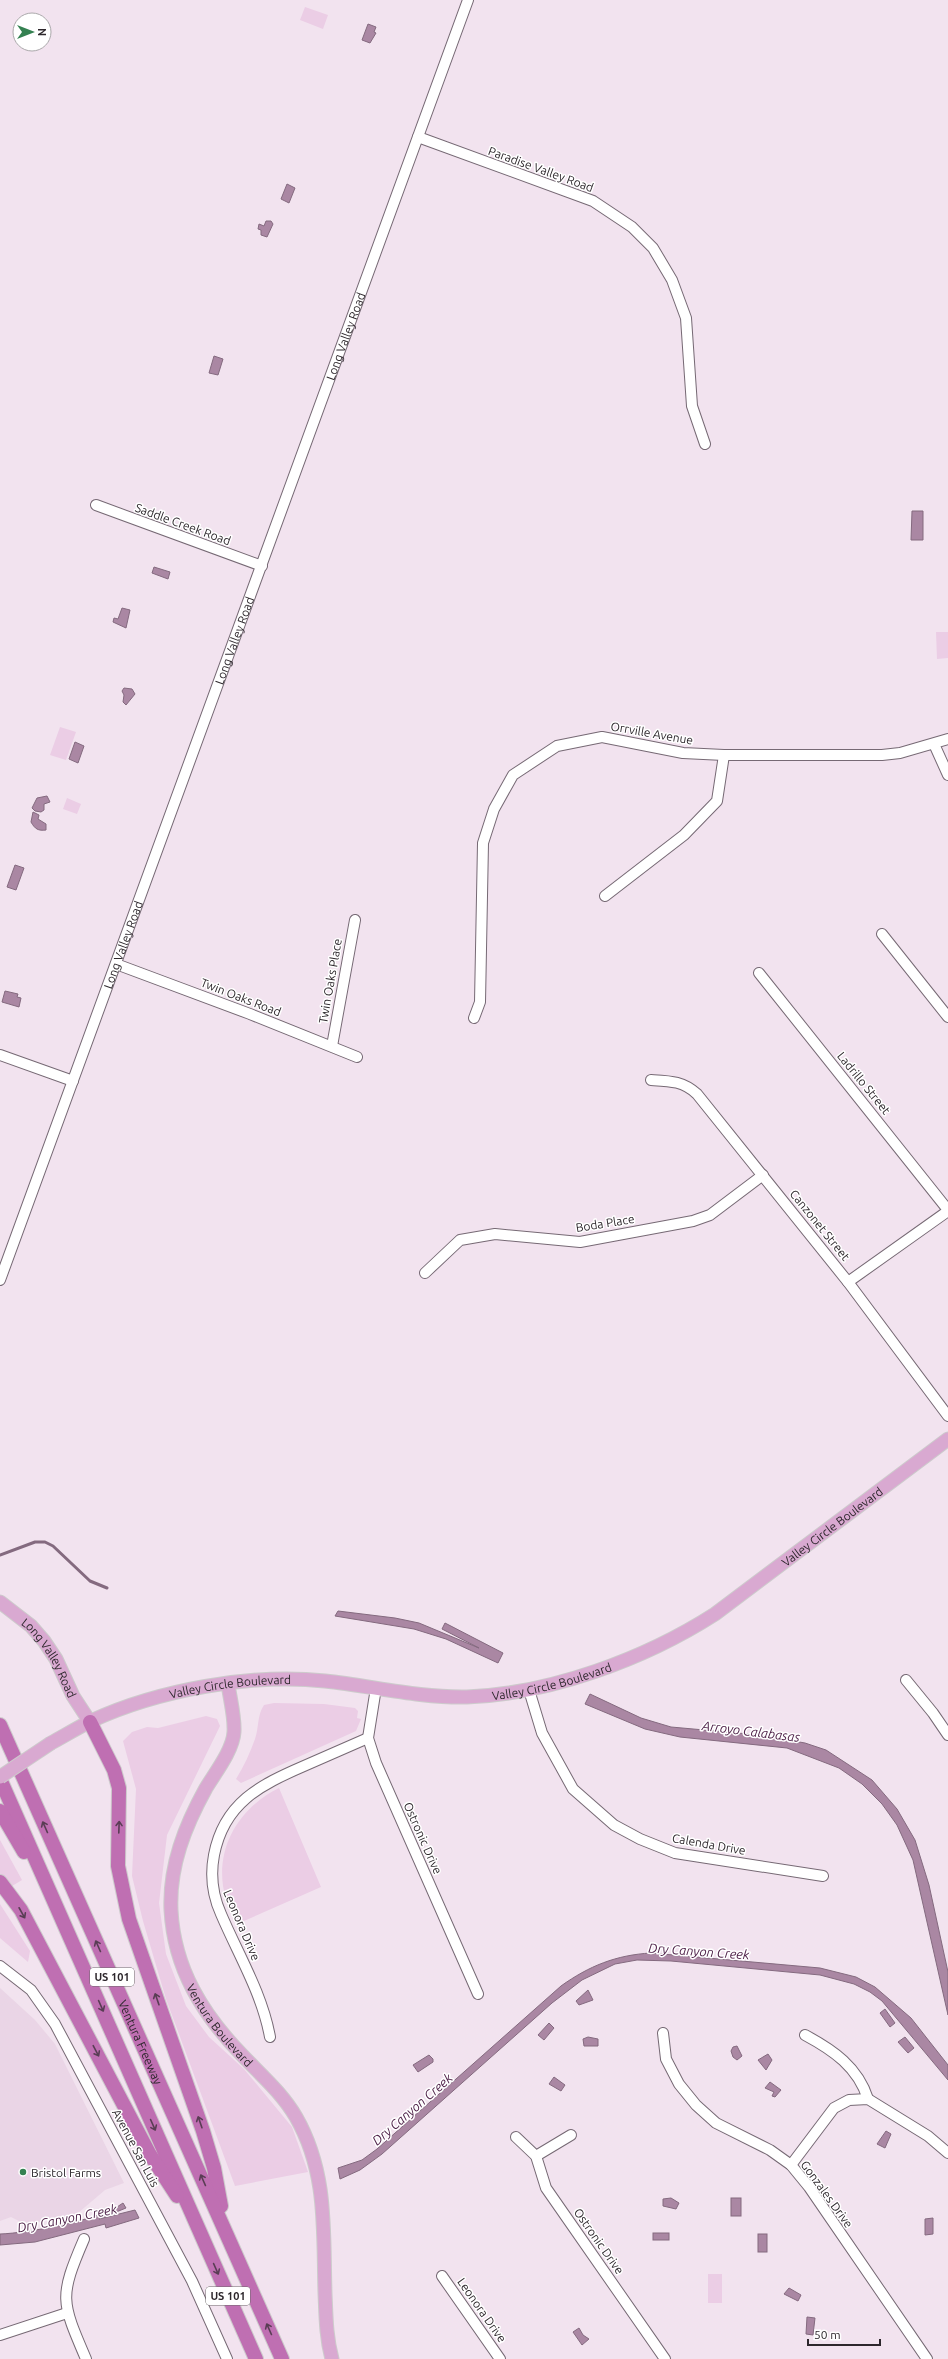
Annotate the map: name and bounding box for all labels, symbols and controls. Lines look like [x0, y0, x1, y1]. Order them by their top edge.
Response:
north arrow [12, 12, 52, 52]
text: N [36, 28, 48, 36]
street label: Paradise Valley Road [487, 144, 595, 194]
street label: Long Valley Road [323, 290, 367, 382]
street label: Saddle Creek Road [133, 501, 233, 547]
street label: Long Valley Road [212, 595, 256, 686]
street label: Orrville Avenue [610, 719, 694, 747]
street label: Long Valley Road [101, 899, 145, 990]
street label: Twin Oaks Place [316, 938, 344, 1024]
street label: Twin Oaks Road [199, 976, 283, 1018]
street label: Ladrillo Street [835, 1049, 893, 1117]
street label: Canzonet Street [787, 1187, 853, 1263]
street label: Boda Place [575, 1212, 635, 1234]
street label: Valley Circle Boulevard [779, 1484, 885, 1568]
street label: Long Valley Road [20, 1615, 79, 1699]
street label: Valley Circle Boulevard [491, 1660, 613, 1702]
street label: Valley Circle Boulevard [168, 1673, 291, 1700]
water label: Arroyo Calabasas [700, 1718, 801, 1744]
street label: Ostronic Drive [401, 1800, 445, 1876]
one-way arrow [115, 1821, 123, 1834]
one-way arrow [41, 1822, 48, 1834]
street label: Calenda Drive [671, 1831, 747, 1857]
street label: Leonora Drive [221, 1888, 263, 1962]
one-way arrow [19, 1907, 26, 1919]
one-way arrow [94, 1940, 101, 1952]
water label: Dry Canyon Creek [648, 1940, 750, 1962]
road number: US 101 [90, 1968, 134, 1986]
street label: Ventura Boulevard [185, 1982, 256, 2069]
one-way arrow [153, 1993, 160, 2006]
street label: Ventura Freeway [117, 1998, 166, 2086]
one-way arrow [98, 2000, 105, 2012]
one-way arrow [92, 2045, 100, 2057]
water label: Dry Canyon Creek [369, 2070, 455, 2148]
street label: Avenue San Luis [110, 2107, 162, 2189]
one-way arrow [195, 2116, 203, 2128]
one-way arrow [150, 2119, 157, 2131]
street label: Gonzales Drive [798, 2158, 856, 2230]
place label: Bristol Farms [31, 2166, 101, 2179]
marker: Bristol Farms [18, 2167, 28, 2177]
one-way arrow [199, 2174, 207, 2186]
water label: Dry Canyon Creek [16, 2201, 118, 2235]
street label: Ostronic Drive [572, 2206, 626, 2276]
one-way arrow [213, 2262, 220, 2274]
street label: Leonora Drive [455, 2275, 509, 2345]
road number: US 101 [206, 2287, 250, 2305]
scale bar [808, 2321, 880, 2347]
one-way arrow [265, 2323, 272, 2335]
text: 50 m [814, 2328, 841, 2341]

